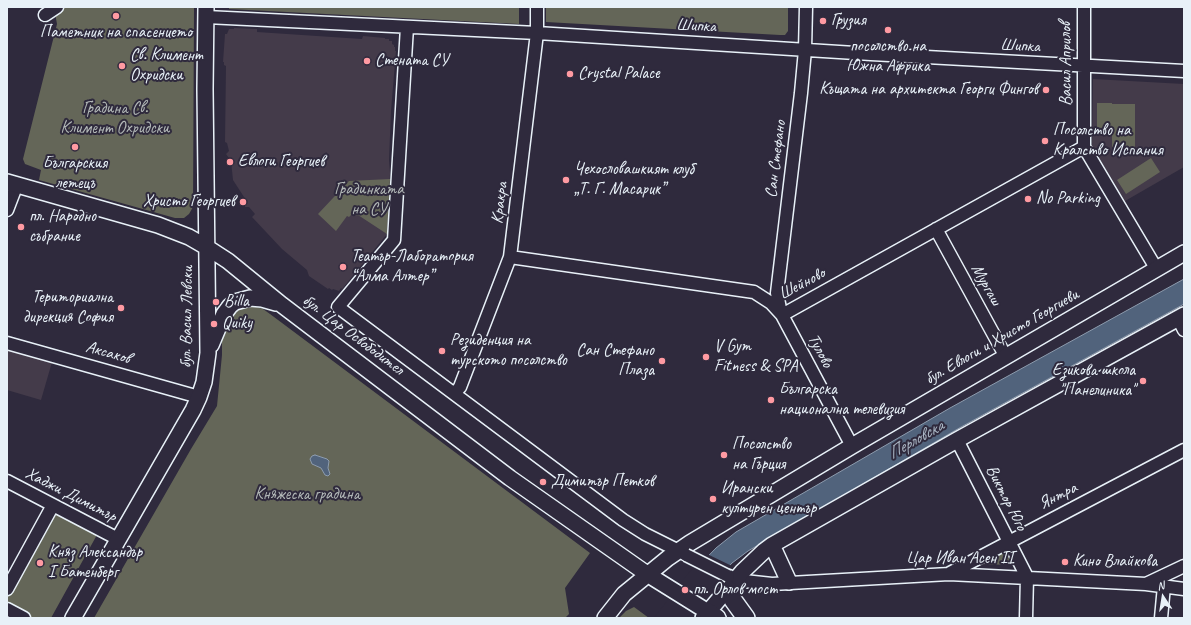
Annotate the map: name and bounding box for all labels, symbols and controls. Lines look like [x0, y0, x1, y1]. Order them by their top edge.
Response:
marker: Паметник на спасението [111, 11, 121, 21]
place label: Грузия [831, 11, 866, 31]
street label: Шипка [676, 15, 716, 37]
marker: Грузия [818, 16, 828, 26]
street label: Васил Априлов [1057, 22, 1077, 106]
place label: Паметник на спасението [40, 23, 192, 43]
marker: посолство на Южна Африка [883, 25, 893, 35]
street label: Шипка [1000, 35, 1040, 57]
place label: посолство на Южна Африка [846, 37, 930, 77]
place label: Св. Климент Охридски [130, 46, 202, 86]
place label: Стената СУ [375, 51, 449, 71]
marker: Стената СУ [362, 56, 372, 66]
marker: Св. Климент Охридски [117, 61, 127, 71]
place label: Crystal Palace [578, 64, 660, 84]
marker: Crystal Palace [565, 69, 575, 79]
place label: Къщата на архитекта Георги Фингов [819, 80, 1038, 100]
marker: Къщата на архитекта Георги Фингов [1041, 85, 1051, 95]
park label: Градина Св. Климент Охридски [61, 99, 169, 139]
street label: Сан Стефано [761, 119, 791, 199]
place label: Посолство на Кралство Испания [1053, 121, 1163, 161]
marker: Посолство на Кралство Испания [1040, 136, 1050, 146]
marker: Българския летецъ [70, 142, 80, 152]
place label: Евлоги Георгиев [238, 152, 324, 172]
place label: Българския летецъ [43, 154, 107, 194]
marker: Евлоги Георгиев [225, 157, 235, 167]
place label: Чехословашкият клуб „Т. Г. Масарик” [574, 160, 694, 200]
marker: Чехословашкият клуб „Т. Г. Масарик” [561, 175, 571, 185]
park label: Градинката на СУ [334, 180, 404, 220]
street label: Кракра [487, 181, 513, 225]
place label: No Parking [1036, 189, 1100, 209]
place label: Христо Георгиев [143, 192, 235, 212]
marker: No Parking [1023, 194, 1033, 204]
marker: Христо Георгиев [238, 197, 248, 207]
place label: пл. Народно събрание [29, 207, 96, 247]
marker: пл. Народно събрание [16, 222, 26, 232]
place label: Театър-Лаборатория “Алма Алтер” [351, 247, 473, 287]
street label: Мургаш [966, 261, 1006, 309]
marker: Театър-Лаборатория “Алма Алтер” [338, 262, 348, 272]
street label: Шейново [775, 263, 829, 305]
street label: бул. Васил Левски [176, 266, 198, 368]
street label: бул. Евлоги и Христо Георгиеви [921, 285, 1083, 389]
place label: Териториална дирекция София [23, 288, 113, 328]
street label: бул. Цар Освободител [298, 290, 408, 380]
place label: Billa [224, 292, 249, 312]
marker: Billa [211, 297, 221, 307]
marker: Териториална дирекция София [116, 303, 126, 313]
place label: Quiky [222, 314, 252, 334]
marker: Quiky [209, 319, 219, 329]
place label: Резиденция на турското посолство [450, 331, 567, 371]
street label: Тулово [803, 331, 837, 371]
street label: Аксаков [83, 337, 133, 369]
place label: V Gym Fitness & SPA [714, 337, 797, 377]
place label: Сан Стефано Плаза [576, 341, 654, 381]
marker: Резиденция на турското посолство [437, 346, 447, 356]
marker: V Gym Fitness & SPA [701, 352, 711, 362]
marker: Сан Стефано Плаза [657, 356, 667, 366]
place label: Езикова школа "Панелиника" [1052, 361, 1135, 401]
marker: Езикова школа "Панелиника" [1138, 376, 1148, 386]
place label: Българска национална телевизия [779, 380, 904, 420]
marker: Българска национална телевизия [766, 395, 776, 405]
water label: Перловска [884, 415, 948, 465]
place label: Посолство на Гърция [732, 435, 791, 475]
marker: Посолство на Гърция [719, 450, 729, 460]
street label: Виктор Юго [981, 462, 1031, 534]
street label: Хаджи Димитър [22, 463, 120, 527]
place label: Димитър Петков [551, 472, 654, 492]
marker: Димитър Петков [538, 477, 548, 487]
street label: Янтра [1035, 478, 1081, 514]
place label: Ирански културен център [721, 479, 816, 519]
park label: Княжеска градина [254, 485, 360, 505]
marker: Ирански културен център [708, 494, 718, 504]
place label: Княз Александър I Батенберг [48, 543, 142, 583]
street label: Цар Иван Асен II [906, 549, 1014, 569]
place label: Кино Влайкова [1073, 552, 1157, 572]
marker: Кино Влайкова [1060, 557, 1070, 567]
marker: Княз Александър I Батенберг [35, 558, 45, 568]
north arrow [1143, 577, 1183, 617]
text: N [1156, 578, 1165, 593]
place label: пл. Орлов мост [693, 580, 778, 600]
marker: пл. Орлов мост [680, 585, 690, 595]

